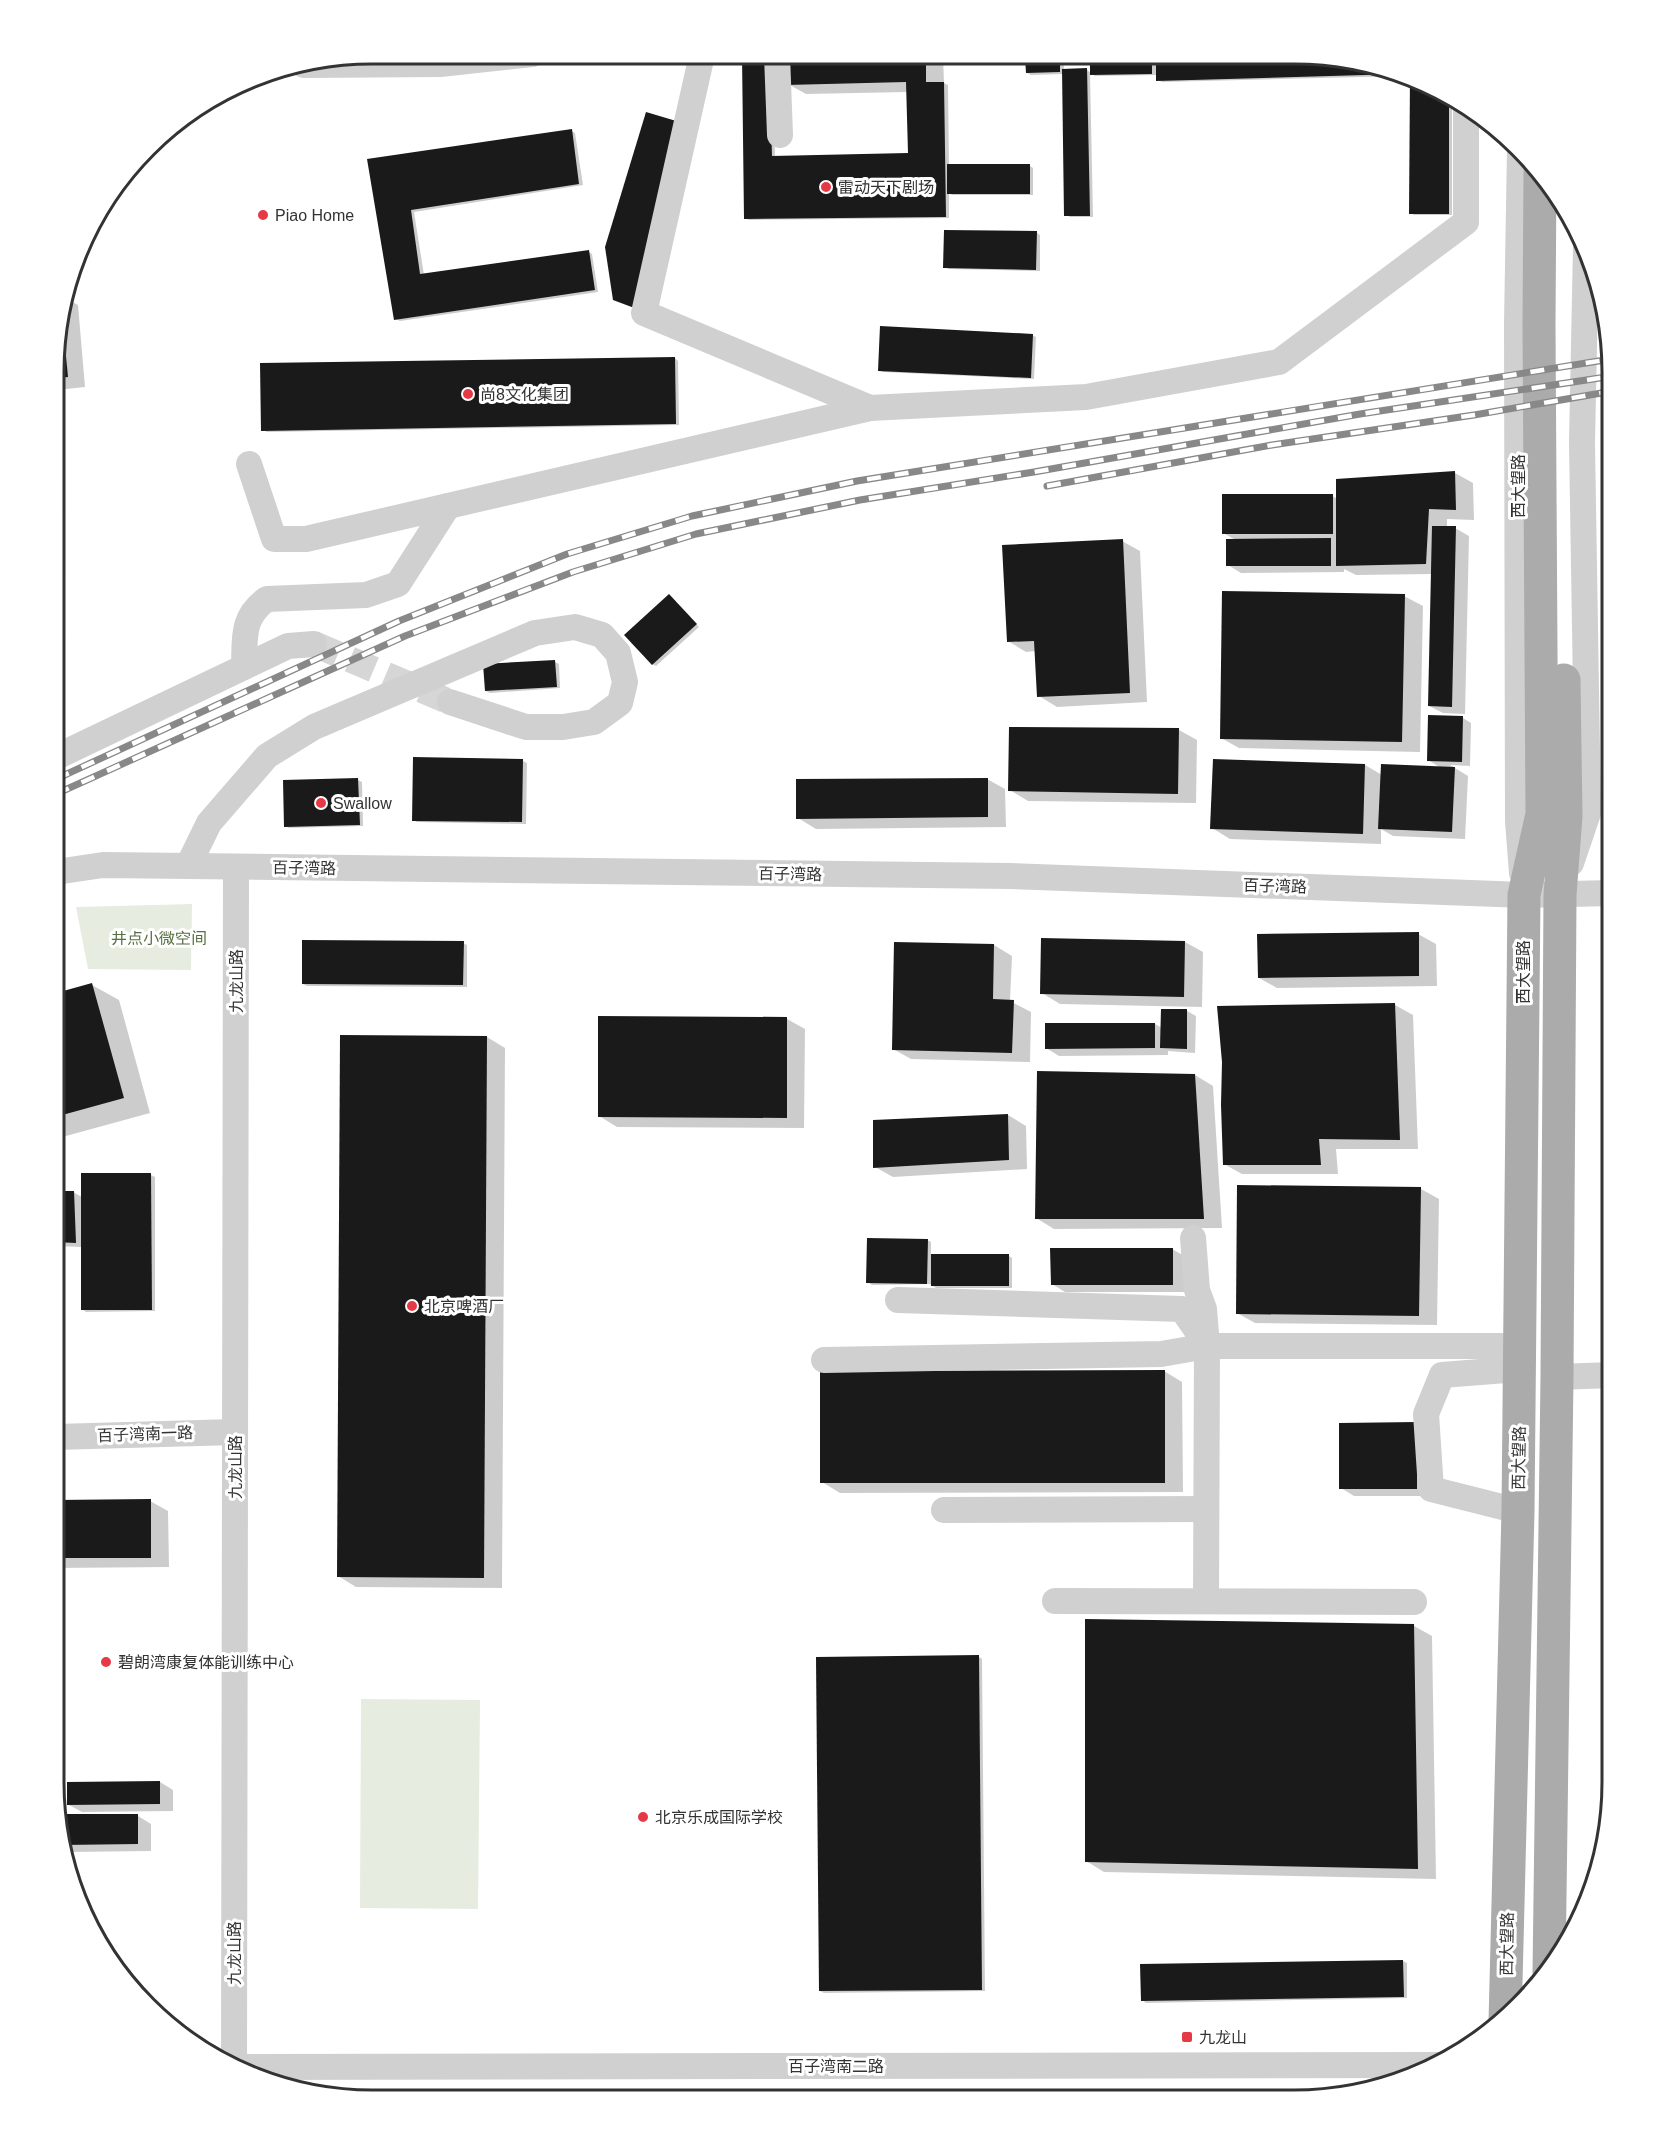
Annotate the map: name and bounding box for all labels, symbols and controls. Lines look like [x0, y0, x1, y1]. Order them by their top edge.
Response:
place label: 雷动天下剧场 [838, 179, 934, 196]
marker: 雷动天下剧场 [819, 180, 833, 194]
place label: Piao Home [275, 207, 354, 224]
marker: Piao Home [256, 208, 270, 222]
place label: 尚8文化集团 [480, 386, 569, 403]
marker: 尚8文化集团 [461, 387, 475, 401]
street label: 西大望路 [1510, 454, 1527, 518]
place label: Swallow [333, 795, 392, 812]
marker: Swallow [314, 796, 328, 810]
street label: 百子湾路 [272, 859, 336, 877]
street label: 百子湾路 [758, 865, 822, 883]
street label: 百子湾路 [1243, 876, 1307, 896]
park label: 井点小微空间 [111, 930, 207, 947]
street label: 西大望路 [1515, 940, 1532, 1004]
street label: 九龙山路 [228, 949, 245, 1013]
place label: 北京啤酒厂 [424, 1298, 504, 1315]
marker: 北京啤酒厂 [405, 1299, 419, 1313]
street label: 百子湾南一路 [97, 1424, 193, 1444]
street label: 西大望路 [1510, 1426, 1528, 1490]
street label: 九龙山路 [227, 1435, 244, 1499]
place label: 碧朗湾康复体能训练中心 [118, 1654, 294, 1671]
marker: 碧朗湾康复体能训练中心 [99, 1655, 113, 1669]
place label: 北京乐成国际学校 [655, 1809, 783, 1826]
marker: 北京乐成国际学校 [636, 1810, 650, 1824]
street label: 西大望路 [1498, 1912, 1516, 1976]
street label: 九龙山路 [226, 1921, 243, 1985]
place label: 九龙山 [1199, 2029, 1247, 2046]
marker: 九龙山 [1180, 2030, 1194, 2044]
street label: 百子湾南二路 [788, 2058, 884, 2075]

